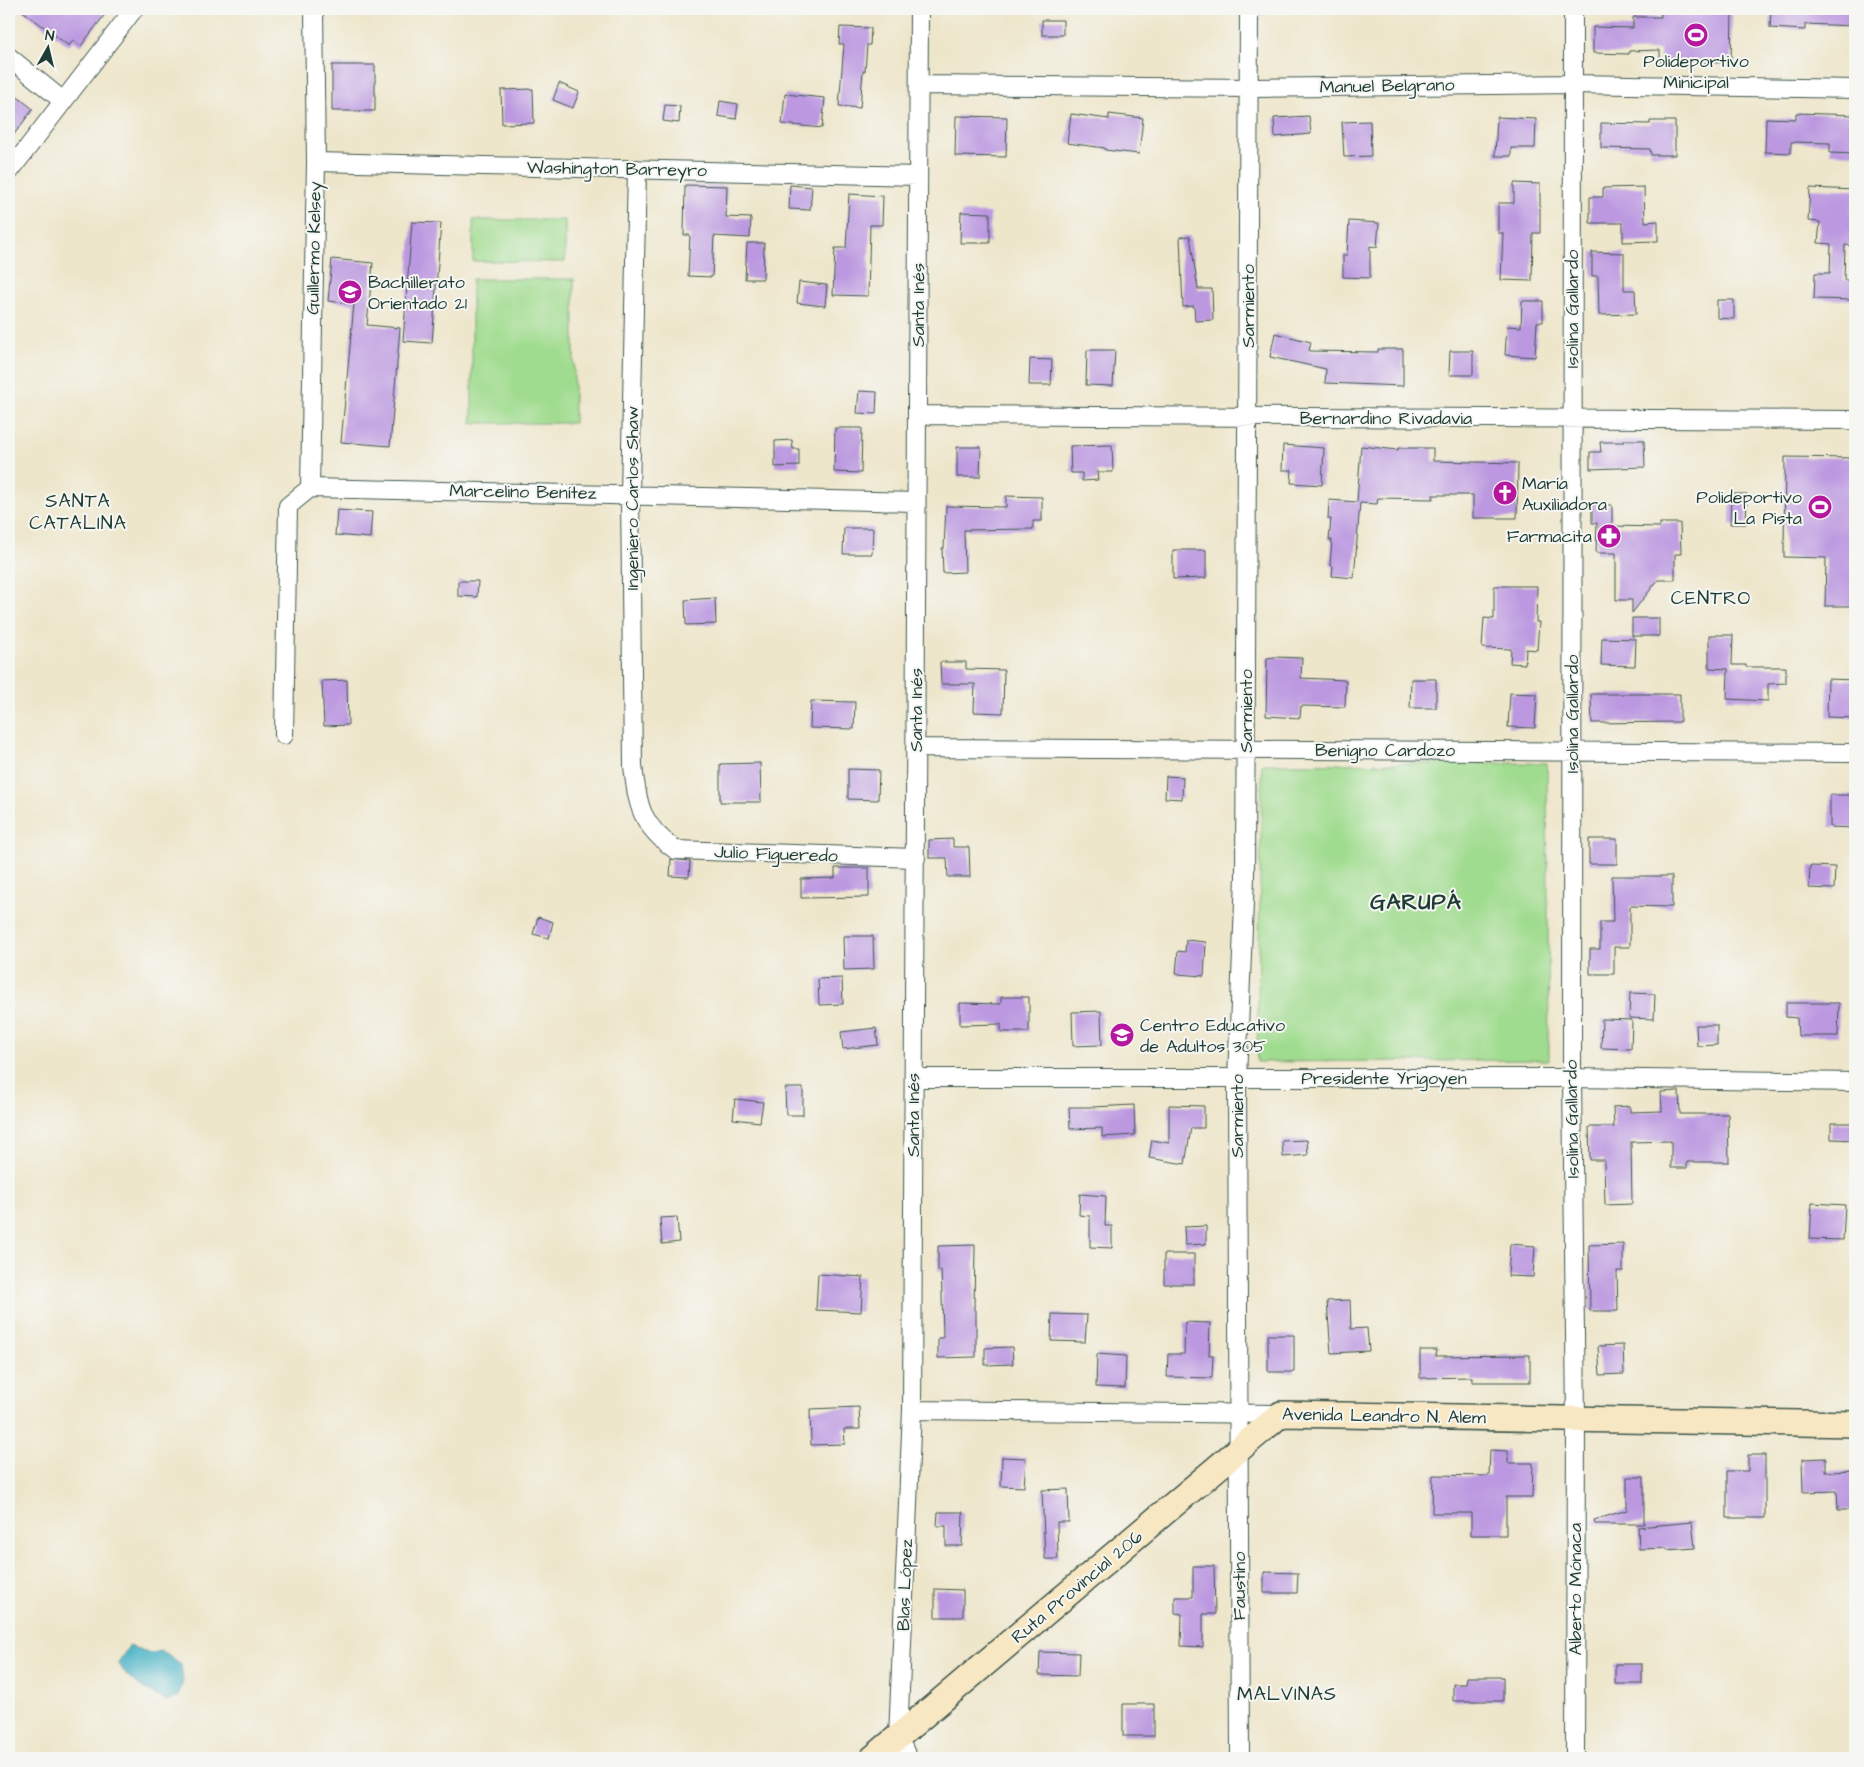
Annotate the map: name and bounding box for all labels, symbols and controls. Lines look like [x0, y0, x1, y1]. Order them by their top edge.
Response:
north arrow [22, 22, 72, 72]
sports icon: Polideportivo Minicipal [1683, 22, 1709, 48]
text: N [44, 26, 56, 47]
place label: Polideportivo Minicipal [1643, 49, 1749, 95]
street label: Manuel Belgrano [1319, 72, 1455, 101]
street label: Washington Barreyro [527, 155, 707, 184]
street label: Guillermo Kelsey [300, 181, 329, 315]
street label: Isolina Gallardo [1560, 250, 1585, 368]
street label: Santa Inés [906, 263, 931, 347]
street label: Sarmiento [1236, 264, 1261, 348]
place label: Bachillerato Orientado 21 [368, 270, 467, 316]
school or university icon: Bachillerato Orientado 21 [337, 279, 363, 305]
street label: Ingeniero Carlos Shaw [620, 406, 646, 590]
street label: Bernardino Rivadavia [1300, 406, 1472, 431]
place label: María Auxiliadora [1522, 471, 1607, 517]
street label: Marcelino Benítez [449, 478, 597, 506]
church icon: María Auxiliadora [1492, 480, 1518, 506]
place label: Polideportivo La Pista [1696, 485, 1802, 531]
district label: SANTA CATALINA [29, 488, 127, 537]
sports icon: Polideportivo La Pista [1807, 494, 1833, 520]
pharmacy icon: Farmacita [1596, 523, 1622, 549]
place label: Farmacita [1507, 524, 1592, 549]
district label: CENTRO [1671, 585, 1751, 612]
street label: Isolina Gallardo [1560, 655, 1585, 773]
street label: Santa Inés [904, 668, 929, 752]
street label: Sarmiento [1234, 669, 1259, 753]
street label: Benigno Cardozo [1315, 738, 1455, 764]
street label: Julio Figueredo [714, 839, 838, 870]
district label: GARUPÁ [1370, 887, 1462, 918]
place label: Centro Educativo de Adultos 305 [1140, 1013, 1285, 1059]
school or university icon: Centro Educativo de Adultos 305 [1109, 1022, 1135, 1048]
street label: Isolina Gallardo [1558, 1060, 1586, 1178]
street label: Presidente Yrigoyen [1301, 1066, 1467, 1092]
street label: Santa Inés [901, 1073, 926, 1157]
street label: Sarmiento [1225, 1074, 1250, 1158]
street label: Avenida Leandro N. Alem [1282, 1402, 1486, 1430]
street label: Alberto Mónaca [1563, 1523, 1588, 1655]
street label: Ruta Provincial 206 [1006, 1525, 1148, 1649]
street label: Blas López [891, 1538, 919, 1632]
street label: Faustino [1227, 1552, 1252, 1620]
district label: MALVINAS [1237, 1681, 1337, 1708]

